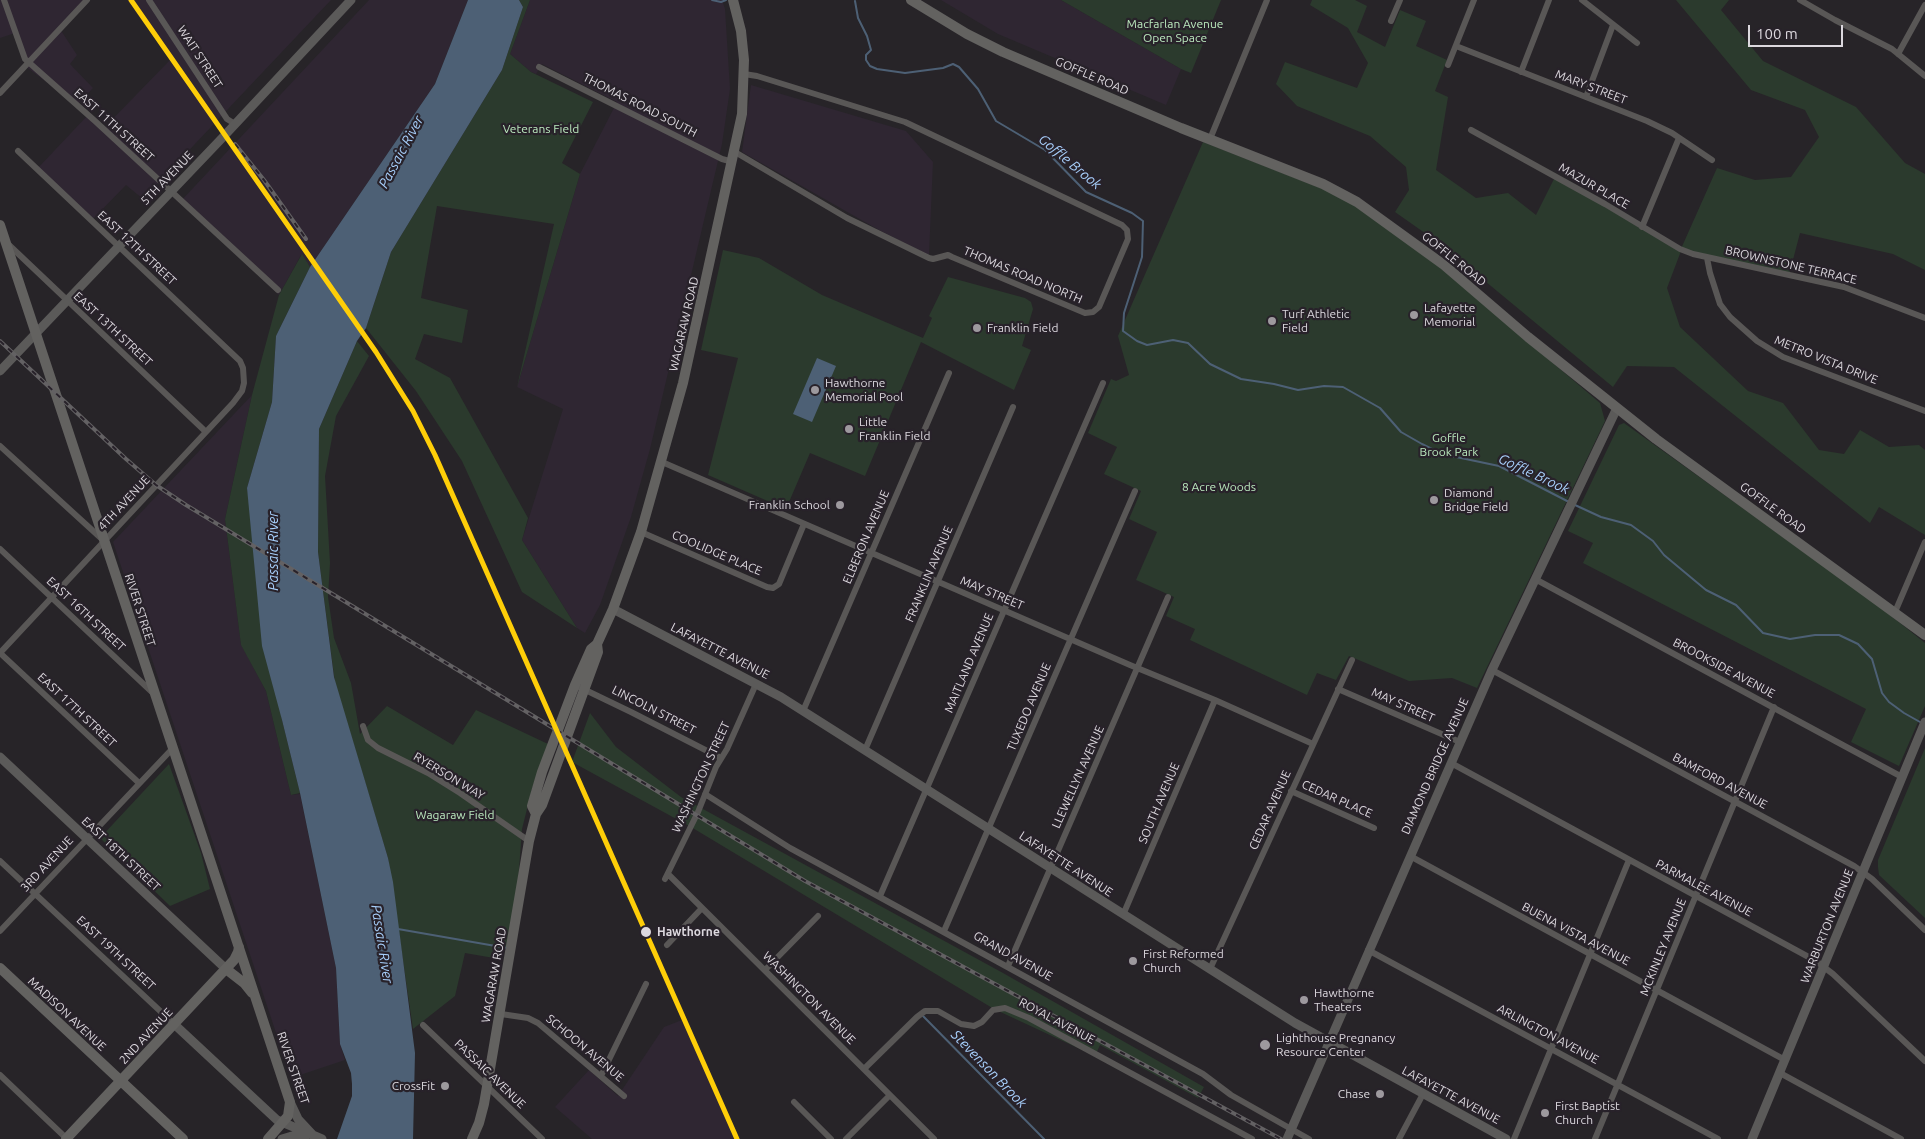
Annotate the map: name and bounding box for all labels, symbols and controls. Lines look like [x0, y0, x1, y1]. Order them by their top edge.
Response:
scale bar [1750, 15, 1845, 47]
park label: Macfarlan Avenue Open Space [1127, 17, 1223, 45]
street label: WAIT STREET [174, 23, 226, 91]
text: 100 m [1756, 25, 1798, 42]
street label: GOFFLE ROAD [1053, 54, 1131, 98]
street label: MARY STREET [1553, 67, 1629, 107]
street label: THOMAS ROAD SOUTH [580, 70, 700, 140]
street label: EAST 11TH STREET [71, 85, 157, 165]
water label: Passaic River [375, 113, 427, 191]
park label: Veterans Field [503, 122, 579, 136]
water label: Goffle Brook [1035, 131, 1105, 193]
street label: 5TH AVENUE [138, 148, 196, 208]
street label: MAZUR PLACE [1556, 160, 1632, 212]
street label: EAST 12TH STREET [95, 208, 179, 288]
street label: GOFFLE ROAD [1419, 229, 1489, 289]
street label: THOMAS ROAD NORTH [961, 243, 1085, 307]
street label: BROWNSTONE TERRACE [1724, 243, 1858, 287]
street label: WAGARAW ROAD [666, 275, 702, 373]
street label: EAST 13TH STREET [71, 289, 155, 369]
place label: Lafayette Memorial [1424, 301, 1475, 329]
place label: Turf Athletic Field [1282, 307, 1349, 335]
marker: Lafayette Memorial [1408, 309, 1420, 321]
marker: Turf Athletic Field [1266, 315, 1278, 327]
place label: Franklin Field [987, 321, 1058, 335]
marker: Franklin Field [971, 322, 983, 334]
street label: METRO VISTA DRIVE [1772, 333, 1880, 387]
place label: Hawthorne Memorial Pool [825, 376, 903, 404]
marker: Hawthorne Memorial Pool [809, 384, 821, 396]
place label: Little Franklin Field [859, 415, 930, 443]
marker: Little Franklin Field [843, 423, 855, 435]
park label: Goffle Brook Park [1420, 431, 1478, 459]
water label: Goffle Brook [1496, 450, 1572, 498]
street label: 4TH AVENUE [95, 473, 153, 533]
street label: GOFFLE ROAD [1737, 479, 1809, 537]
park label: 8 Acre Woods [1182, 480, 1256, 494]
place label: Diamond Bridge Field [1444, 486, 1508, 514]
street label: ELBERON AVENUE [840, 488, 892, 586]
marker: Diamond Bridge Field [1428, 494, 1440, 506]
place label: Franklin School [749, 498, 830, 512]
marker: Franklin School [834, 499, 846, 511]
water label: Passaic River [265, 511, 281, 591]
street label: FRANKLIN AVENUE [902, 524, 956, 624]
street label: COOLIDGE PLACE [670, 528, 764, 578]
street label: RIVER STREET [121, 572, 159, 648]
street label: MAY STREET [958, 573, 1026, 613]
street label: EAST 16TH STREET [44, 574, 128, 654]
street label: MAITLAND AVENUE [941, 611, 997, 715]
street label: LAFAYETTE AVENUE [668, 620, 772, 682]
street label: BROOKSIDE AVENUE [1671, 635, 1777, 701]
street label: TUXEDO AVENUE [1004, 661, 1054, 753]
street label: EAST 17TH STREET [35, 670, 119, 750]
street label: LINCOLN STREET [610, 683, 698, 737]
street label: MAY STREET [1369, 685, 1437, 725]
street label: DIAMOND BRIDGE AVENUE [1398, 695, 1472, 837]
street label: WASHINGTON STREET [669, 719, 733, 835]
street label: LLEWELLYN AVENUE [1049, 723, 1107, 831]
street label: RYERSON WAY [411, 749, 487, 803]
street label: BAMFORD AVENUE [1670, 750, 1770, 812]
street label: SOUTH AVENUE [1135, 760, 1183, 846]
street label: CEDAR AVENUE [1246, 768, 1294, 852]
street label: CEDAR PLACE [1299, 777, 1375, 821]
park label: Wagaraw Field [416, 808, 494, 822]
street label: EAST 18TH STREET [79, 814, 163, 894]
street label: LAFAYETTE AVENUE [1016, 828, 1116, 900]
street label: 3RD AVENUE [18, 833, 76, 895]
street label: PARMALEE AVENUE [1653, 856, 1755, 920]
street label: WARBURTON AVENUE [1798, 867, 1856, 985]
street label: MCKINLEY AVENUE [1637, 896, 1689, 998]
street label: BUENA VISTA AVENUE [1520, 899, 1632, 969]
water label: Passaic River [367, 903, 397, 985]
street label: EAST 19TH STREET [74, 913, 158, 993]
marker: Hawthorne [639, 925, 653, 939]
place label: Hawthorne [657, 925, 720, 939]
street label: WAGARAW ROAD [479, 926, 509, 1024]
street label: GRAND AVENUE [971, 928, 1055, 984]
place label: First Reformed Church [1143, 947, 1224, 975]
street label: WASHINGTON AVENUE [760, 949, 858, 1047]
marker: First Reformed Church [1127, 955, 1139, 967]
street label: MADISON AVENUE [25, 974, 109, 1054]
place label: Hawthorne Theaters [1314, 986, 1374, 1014]
marker: Hawthorne Theaters [1298, 994, 1310, 1006]
street label: ROYAL AVENUE [1016, 995, 1098, 1047]
street label: ARLINGTON AVENUE [1495, 1001, 1601, 1067]
street label: 2ND AVENUE [116, 1005, 176, 1067]
street label: SCHOON AVENUE [543, 1011, 627, 1085]
water label: Stevenson Brook [948, 1027, 1030, 1111]
street label: RIVER STREET [274, 1030, 312, 1106]
place label: Lighthouse Pregnancy Resource Center [1276, 1031, 1395, 1059]
street label: PASSAIC AVENUE [451, 1036, 529, 1112]
marker: Lighthouse Pregnancy Resource Center [1258, 1038, 1272, 1052]
street label: LAFAYETTE AVENUE [1400, 1063, 1502, 1127]
place label: CrossFit [392, 1079, 435, 1093]
marker: CrossFit [439, 1080, 451, 1092]
place label: Chase [1338, 1087, 1370, 1101]
marker: Chase [1374, 1088, 1386, 1100]
place label: First Baptist Church [1555, 1099, 1620, 1127]
marker: First Baptist Church [1539, 1107, 1551, 1119]

